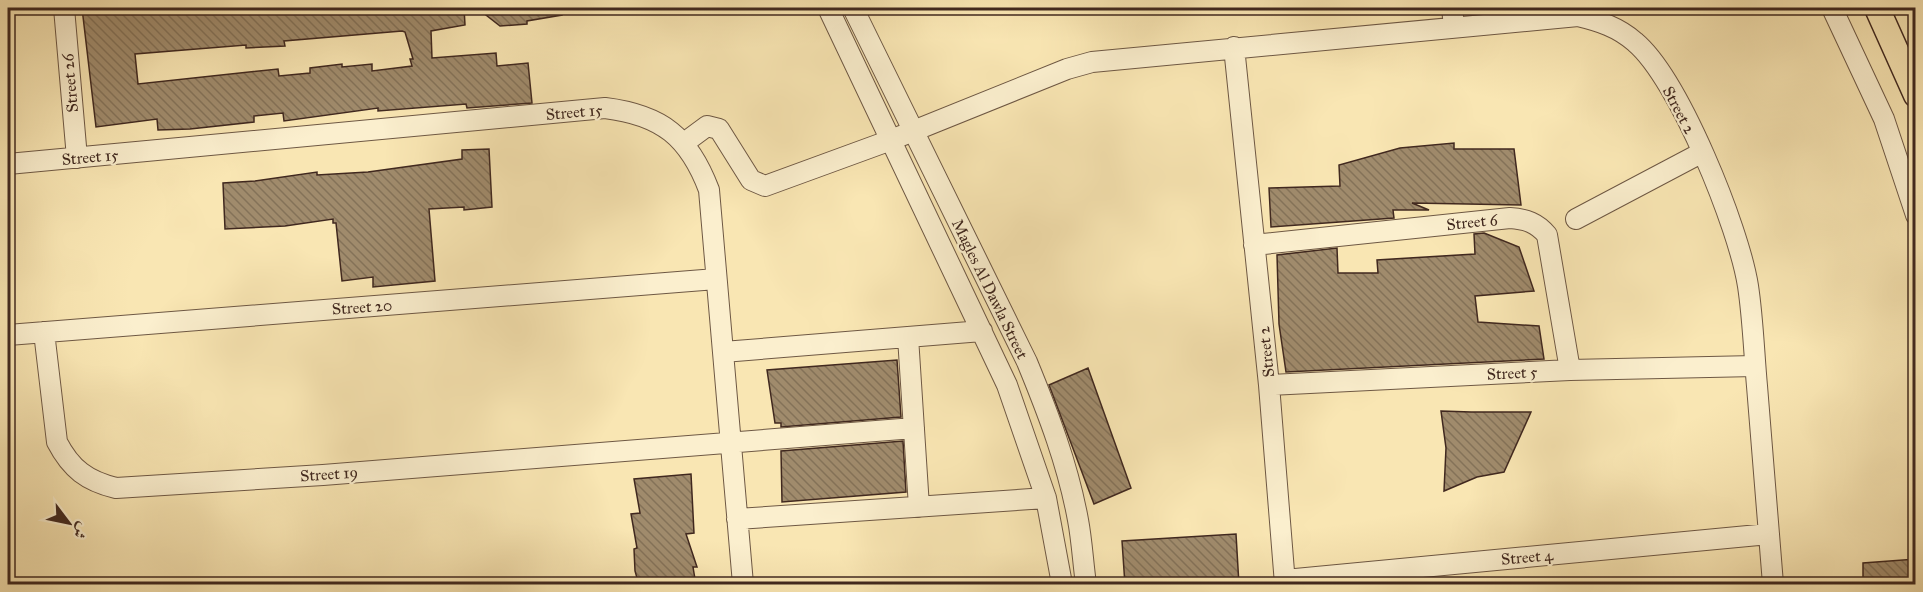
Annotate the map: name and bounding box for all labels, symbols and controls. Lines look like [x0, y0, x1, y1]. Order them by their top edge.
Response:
street label: Street 26 [58, 52, 82, 113]
street label: Street 2 [1659, 83, 1699, 137]
street label: Street 15 [545, 100, 604, 124]
street label: Street 15 [61, 145, 120, 169]
street label: Street 6 [1445, 210, 1499, 234]
street label: Magles Al Dawla Street [947, 216, 1032, 363]
street label: Street 20 [331, 295, 393, 319]
street label: Street 2 [1254, 325, 1278, 378]
street label: Street 5 [1486, 362, 1538, 384]
street label: Street 19 [299, 463, 359, 485]
north arrow [39, 493, 99, 553]
text: ش [69, 519, 94, 542]
street label: Street 4 [1500, 545, 1555, 569]

